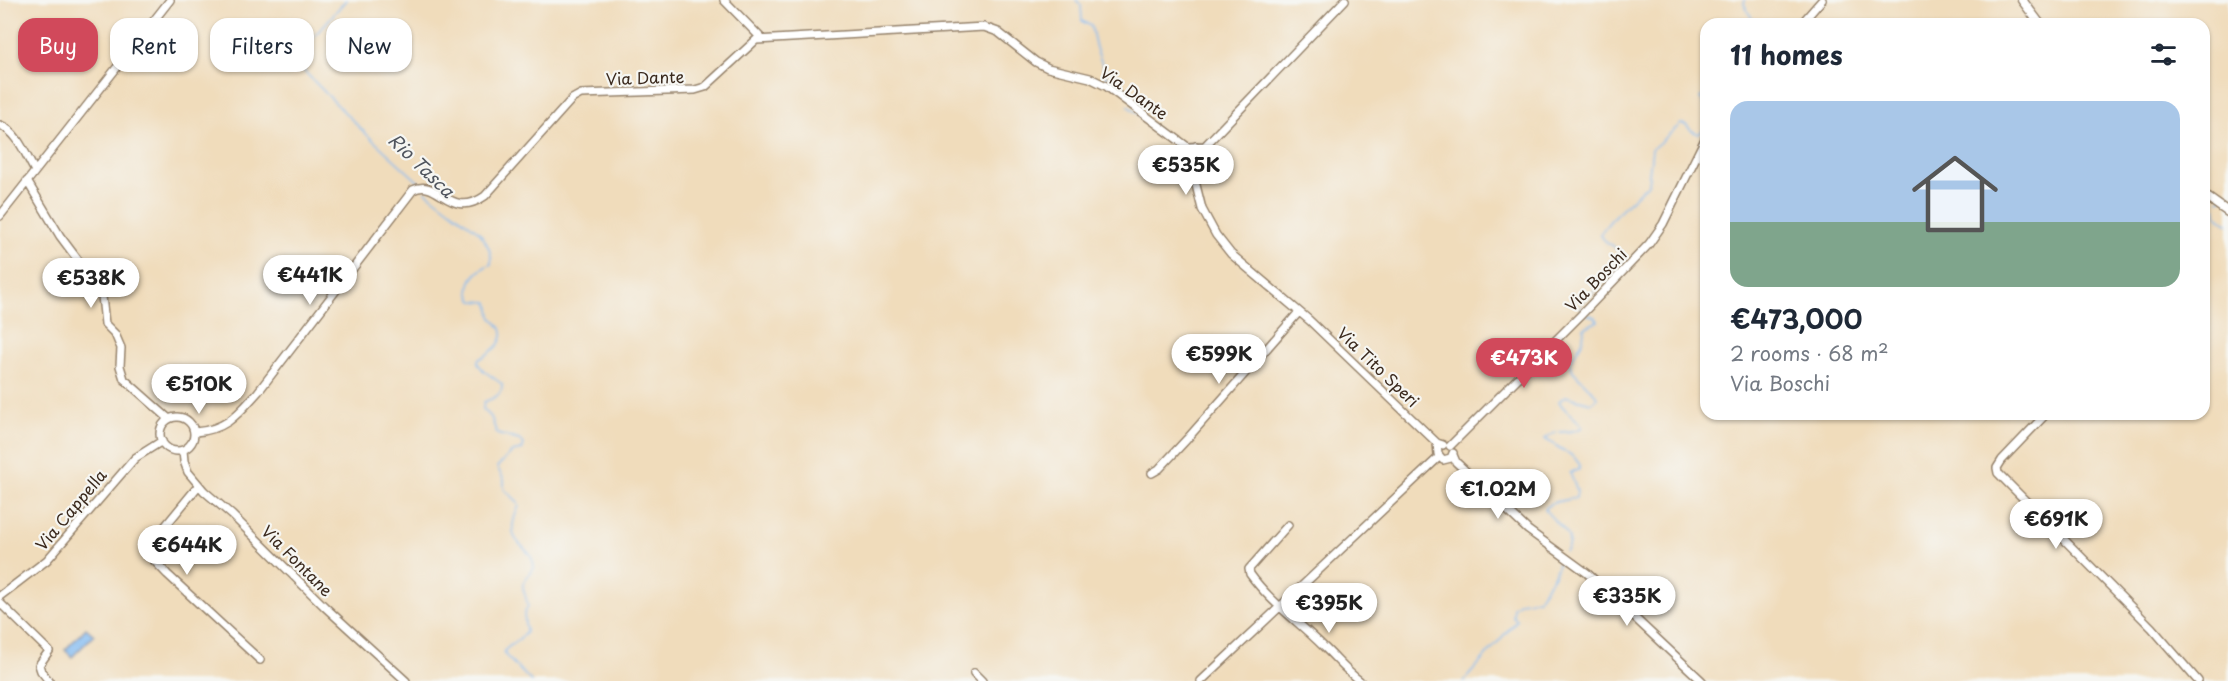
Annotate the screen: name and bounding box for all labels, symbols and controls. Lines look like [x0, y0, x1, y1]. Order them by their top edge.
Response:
chip: Buy [18, 18, 98, 72]
chip: Rent [110, 18, 198, 72]
chip: Filters [210, 18, 314, 72]
chip: New [326, 18, 412, 72]
text: 11 homes [1730, 35, 1843, 74]
icon: filters [2147, 38, 2180, 71]
street label: Via Dante [1096, 60, 1174, 125]
street label: Via Dante [605, 64, 685, 90]
water label: Rio Tasca [383, 127, 462, 204]
icon: home [1901, 140, 2009, 248]
pin: €535K [1144, 145, 1228, 196]
text: €535K [1152, 149, 1220, 179]
street label: Via Boschi [1559, 242, 1632, 316]
pin: €441K [268, 255, 352, 306]
pin: €538K [49, 258, 133, 309]
text: €441K [277, 259, 343, 289]
text: €538K [56, 262, 126, 292]
text: €473,000 [1730, 299, 1862, 338]
street label: Via Tito Speri [1332, 321, 1425, 412]
pin: €599K [1177, 334, 1261, 385]
text: €599K [1186, 338, 1253, 368]
pin: €473K [1482, 338, 1566, 389]
text: 2 rooms · 68 m² [1730, 338, 1889, 368]
text: €473K [1490, 342, 1558, 372]
pin: €510K [157, 364, 241, 415]
text: €510K [165, 368, 233, 398]
text: Via Boschi [1730, 368, 1830, 398]
street label: Via Cappella [29, 463, 111, 555]
pin: €1.02M [1449, 469, 1547, 520]
text: €1.02M [1460, 473, 1536, 503]
pin: €691K [2014, 499, 2098, 550]
text: €691K [2024, 503, 2088, 533]
street label: Via Fontane [257, 519, 339, 601]
pin: €644K [145, 525, 229, 576]
text: €644K [152, 529, 222, 559]
pin: €335K [1585, 576, 1669, 627]
text: €335K [1593, 580, 1661, 610]
pin: €395K [1287, 583, 1371, 634]
text: €395K [1295, 587, 1363, 617]

